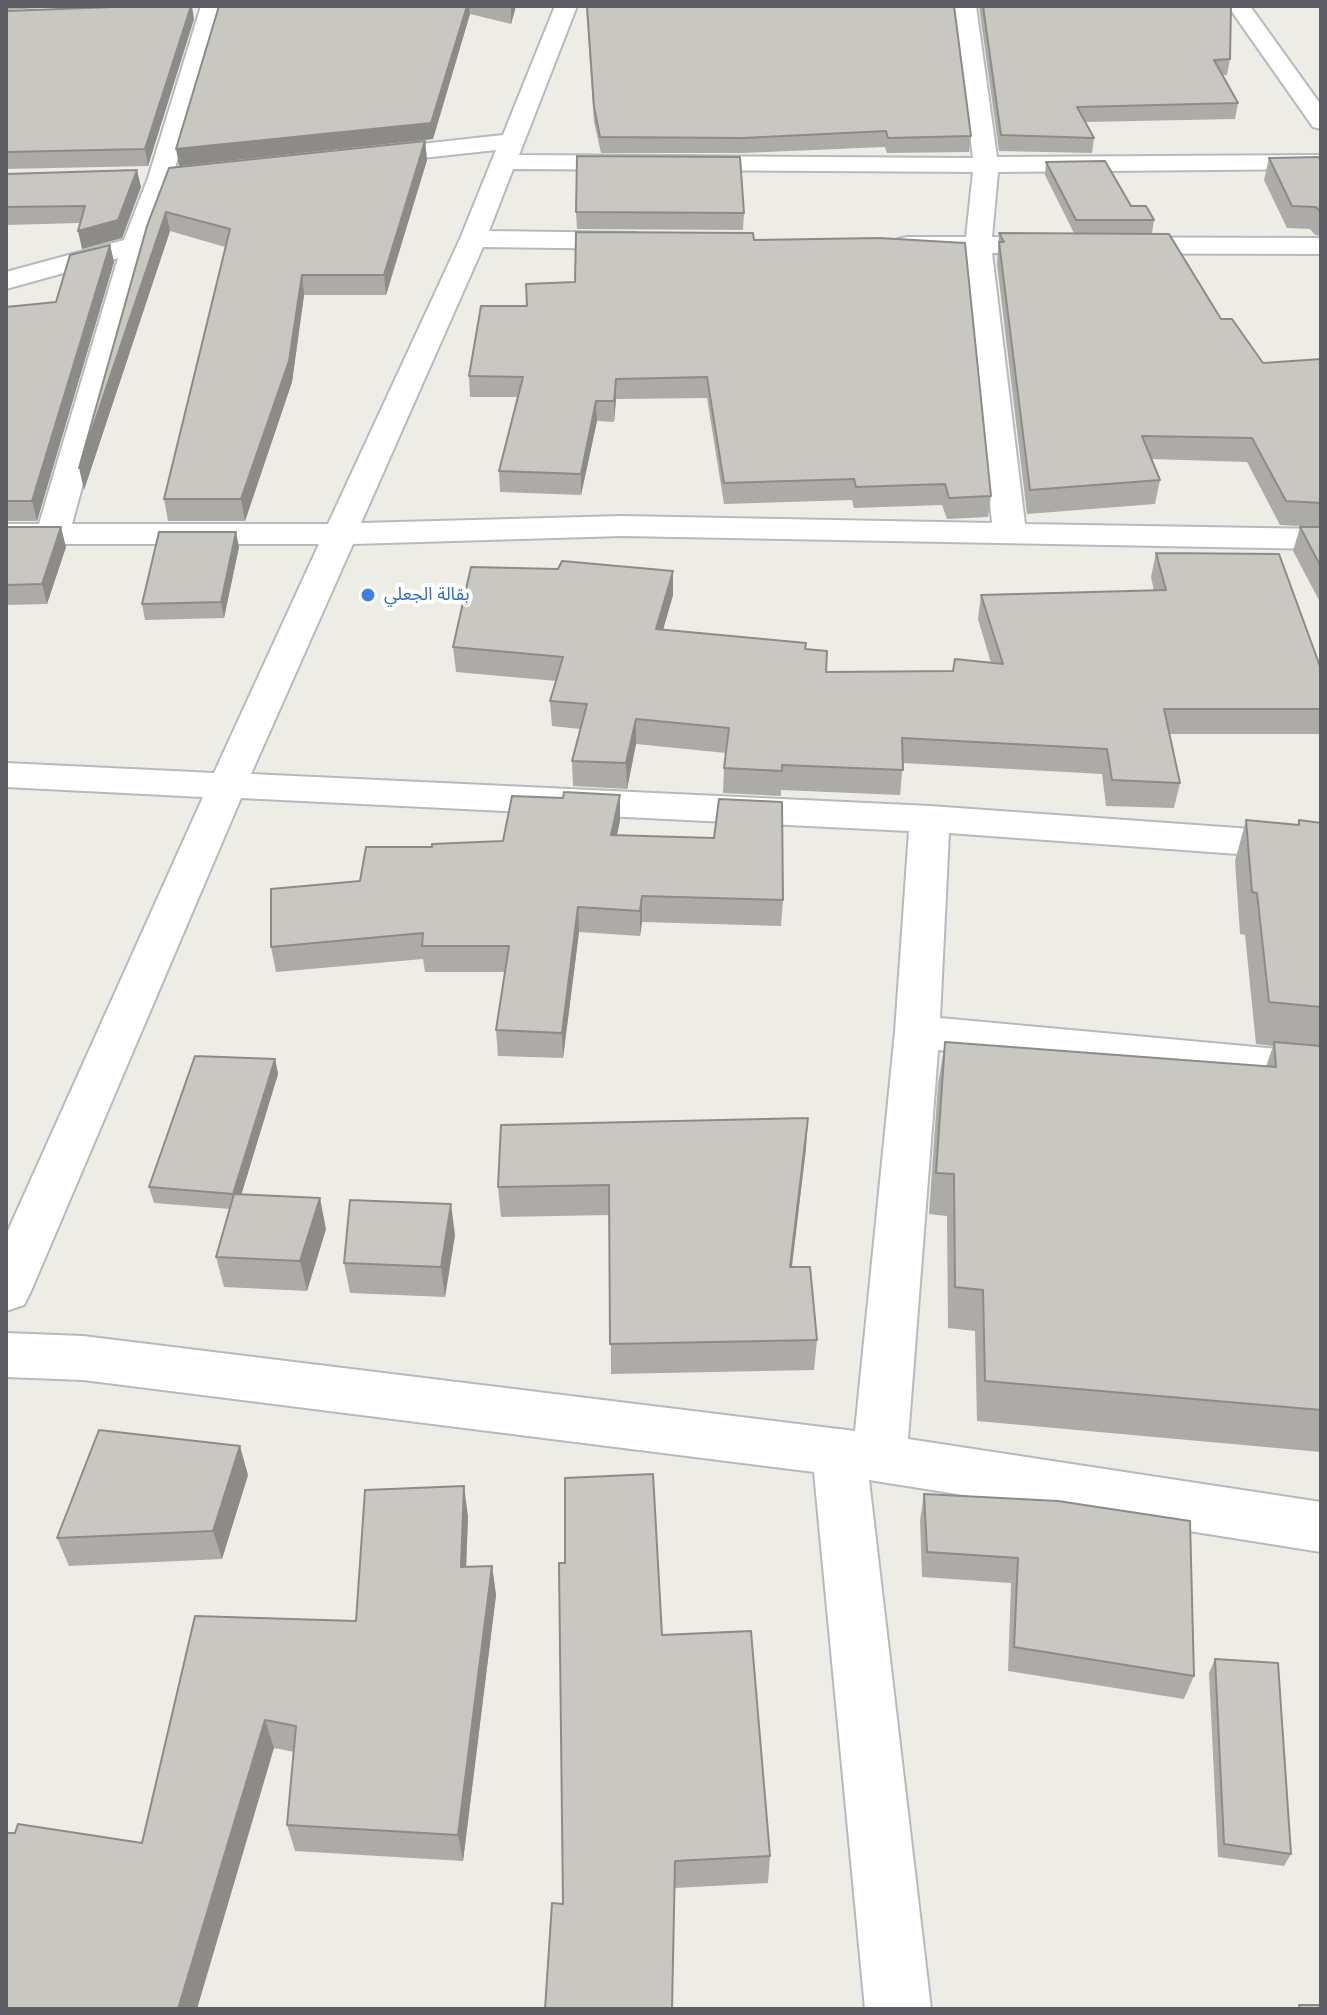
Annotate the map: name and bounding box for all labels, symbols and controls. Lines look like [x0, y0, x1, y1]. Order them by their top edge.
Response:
place label: بقالة الجعلي [384, 584, 470, 606]
marker: بقالة الجعلي [359, 586, 377, 604]

